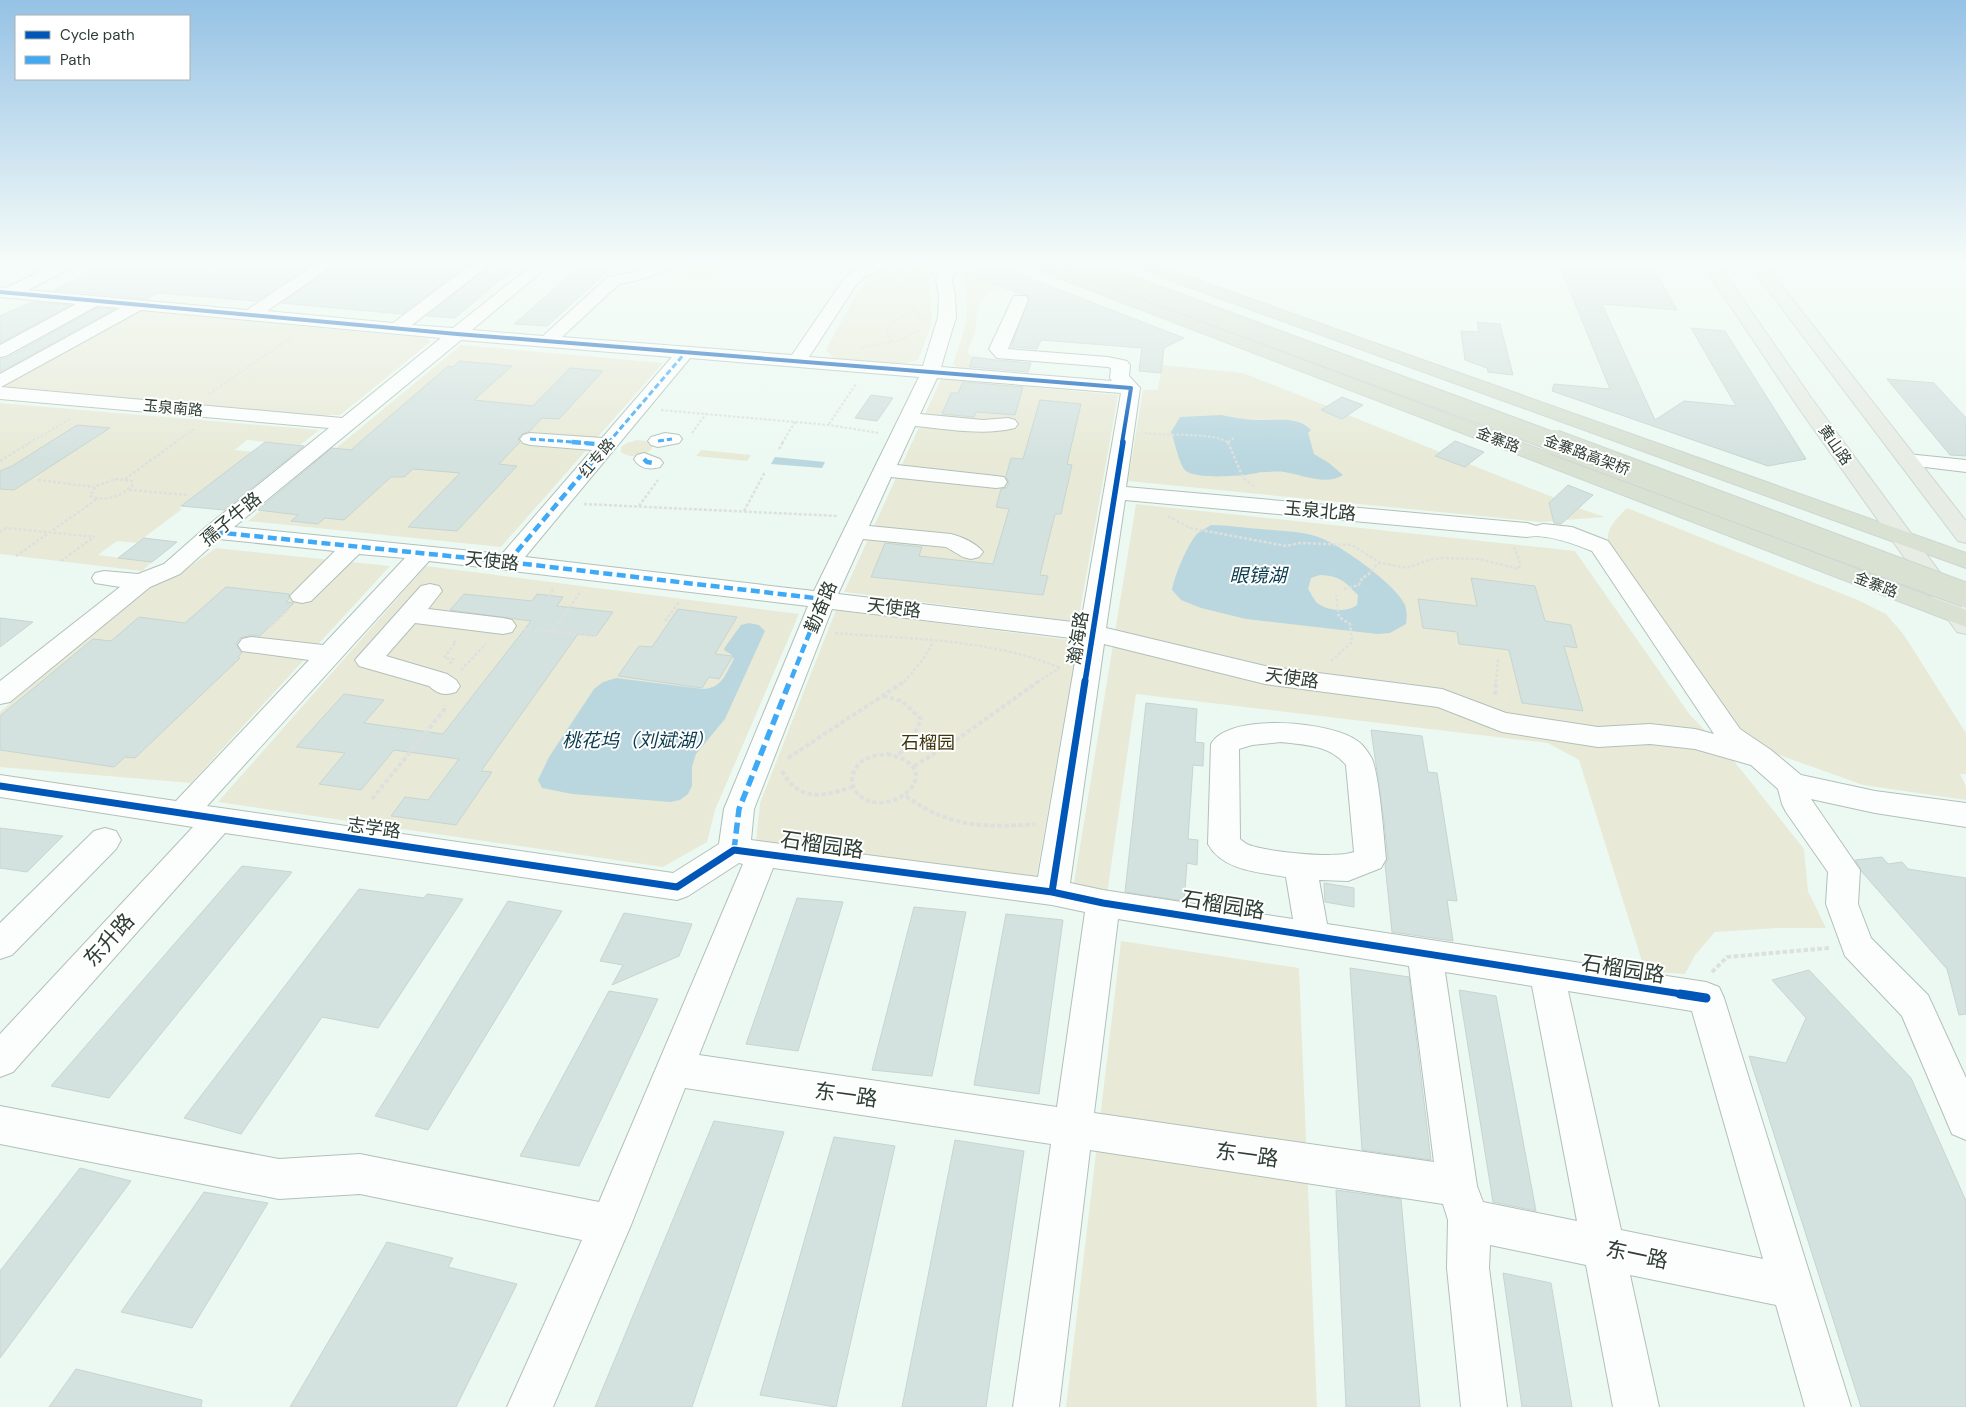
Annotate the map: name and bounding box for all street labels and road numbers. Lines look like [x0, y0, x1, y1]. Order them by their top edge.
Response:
street label: 玉泉南路 [142, 395, 204, 421]
street label: 黄山路 [1814, 421, 1856, 469]
street label: 金寨路 [1473, 423, 1523, 457]
street label: 金寨路高架桥 [1541, 430, 1633, 480]
street label: 红专路 [575, 434, 619, 482]
street label: 孺子牛路 [196, 487, 266, 551]
street label: 玉泉北路 [1283, 496, 1357, 526]
street label: 天使路 [464, 546, 520, 576]
street label: 金寨路 [1851, 568, 1901, 602]
street label: 勤奋路 [799, 577, 843, 637]
street label: 天使路 [866, 593, 922, 623]
street label: 瀚海路 [1062, 609, 1094, 667]
street label: 天使路 [1264, 662, 1320, 694]
street label: 志学路 [346, 812, 402, 844]
street label: 石榴园路 [778, 825, 866, 865]
street label: 石榴园路 [1179, 885, 1267, 925]
street label: 东升路 [78, 907, 140, 973]
street label: 石榴园路 [1579, 949, 1667, 989]
street label: 东一路 [813, 1077, 879, 1113]
street label: 东一路 [1214, 1137, 1280, 1173]
street label: 东一路 [1603, 1235, 1671, 1275]

